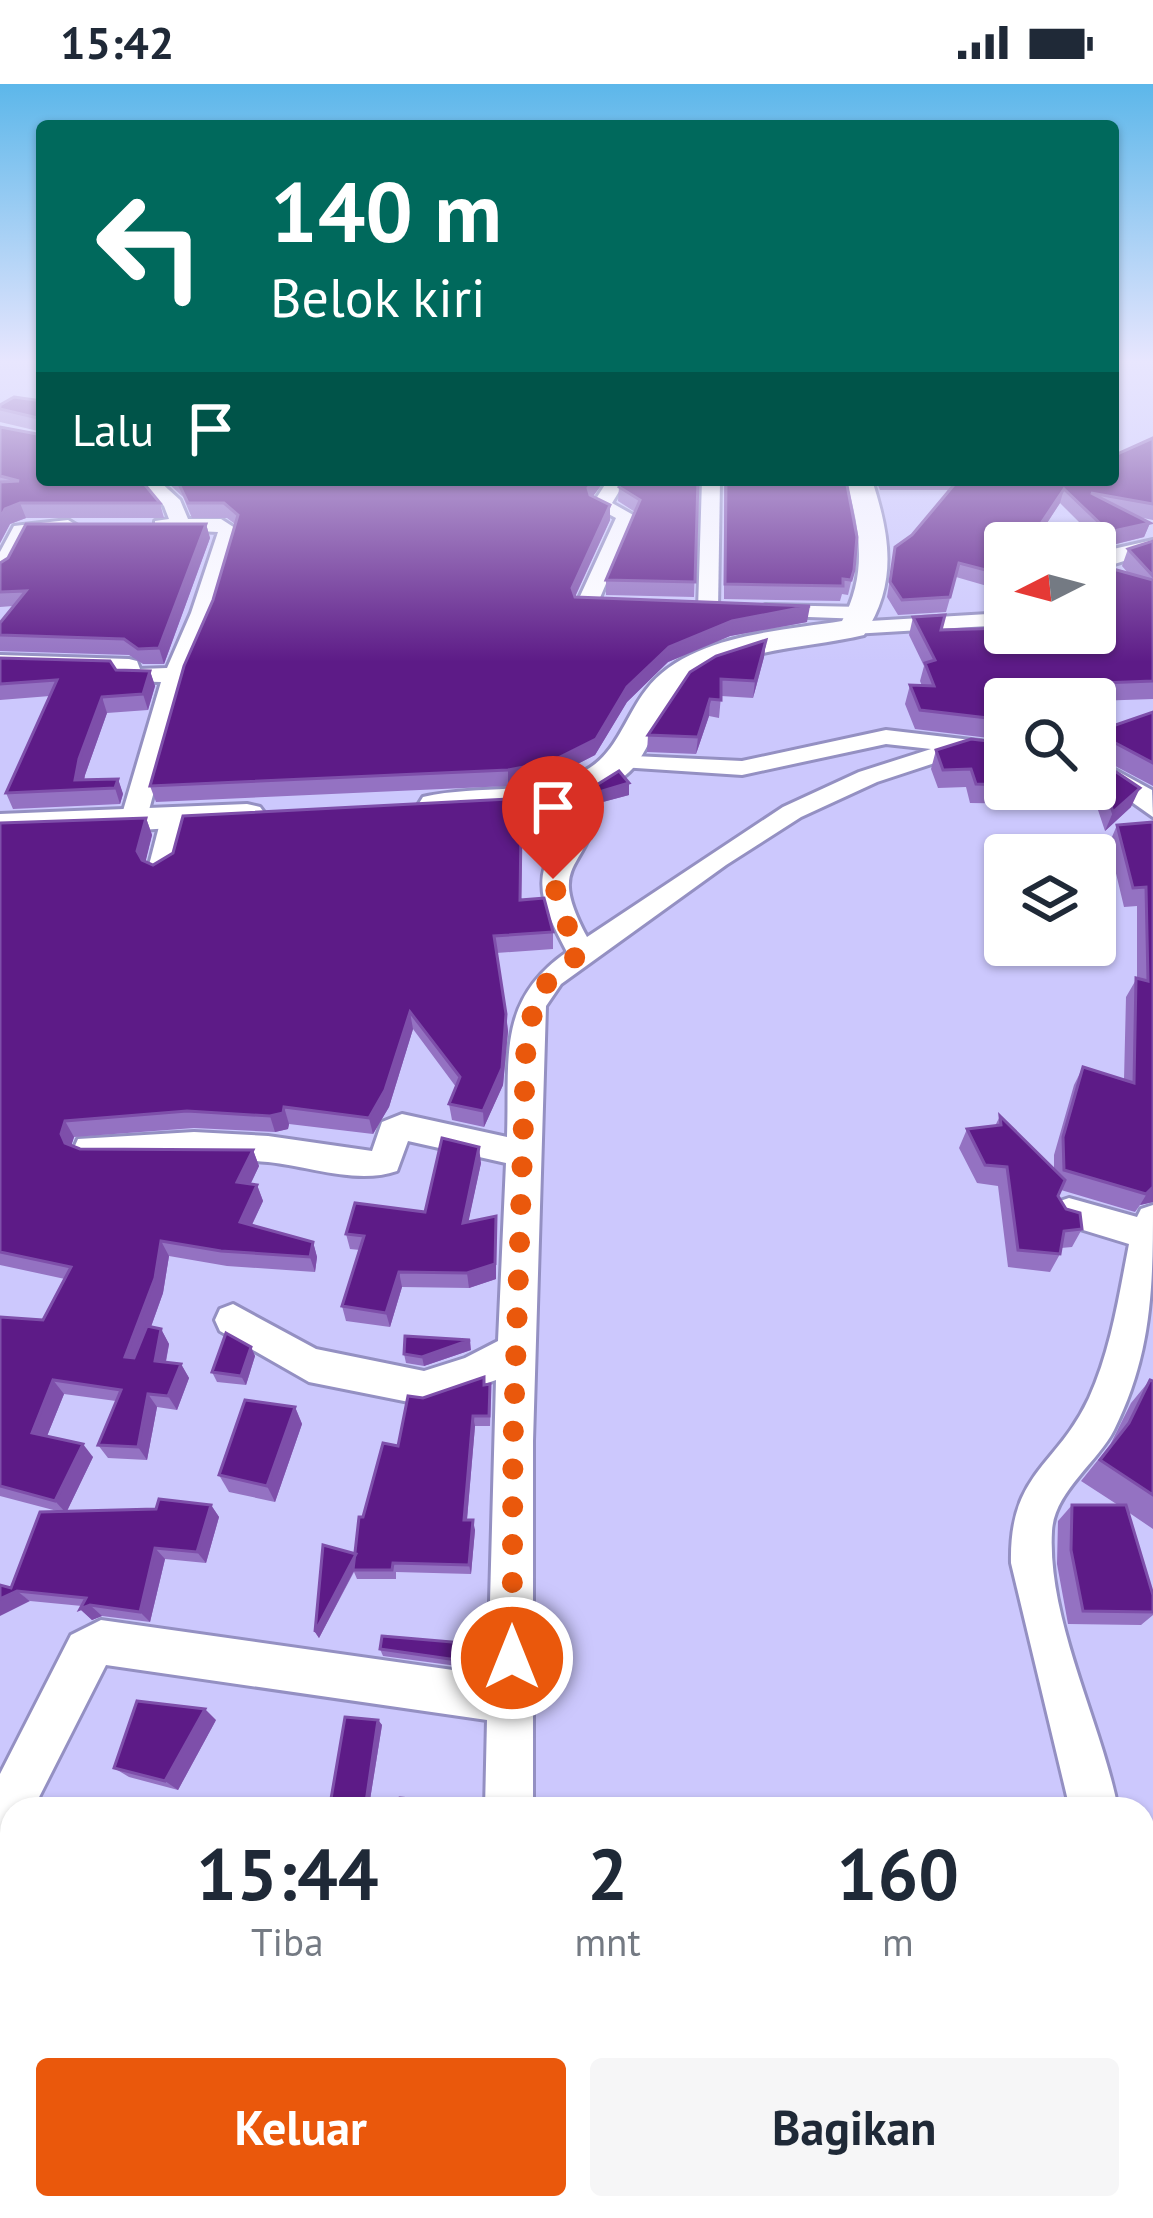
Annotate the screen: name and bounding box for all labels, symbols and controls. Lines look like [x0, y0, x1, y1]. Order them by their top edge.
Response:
text: 15:42 [60, 13, 174, 71]
text: 140 m [270, 156, 502, 265]
icon: left [72, 168, 228, 324]
text: Belok kiri [270, 262, 486, 332]
icon: arrive [178, 396, 244, 462]
text: Lalu [72, 400, 154, 458]
north arrow [984, 522, 1116, 654]
map controls [984, 522, 1116, 966]
button: search [984, 678, 1116, 810]
pin [502, 756, 604, 879]
icon: arrive [520, 774, 586, 840]
button: layers [984, 834, 1116, 966]
position arrow [449, 1595, 575, 1721]
text: 15:44 [196, 1827, 379, 1920]
text: 2 [587, 1827, 628, 1920]
text: 160 [837, 1827, 959, 1920]
text: Tiba [251, 1916, 323, 1967]
text: mnt [574, 1916, 641, 1967]
text: m [882, 1916, 914, 1967]
button: Keluar [36, 2058, 566, 2196]
button: Bagikan [590, 2058, 1119, 2196]

